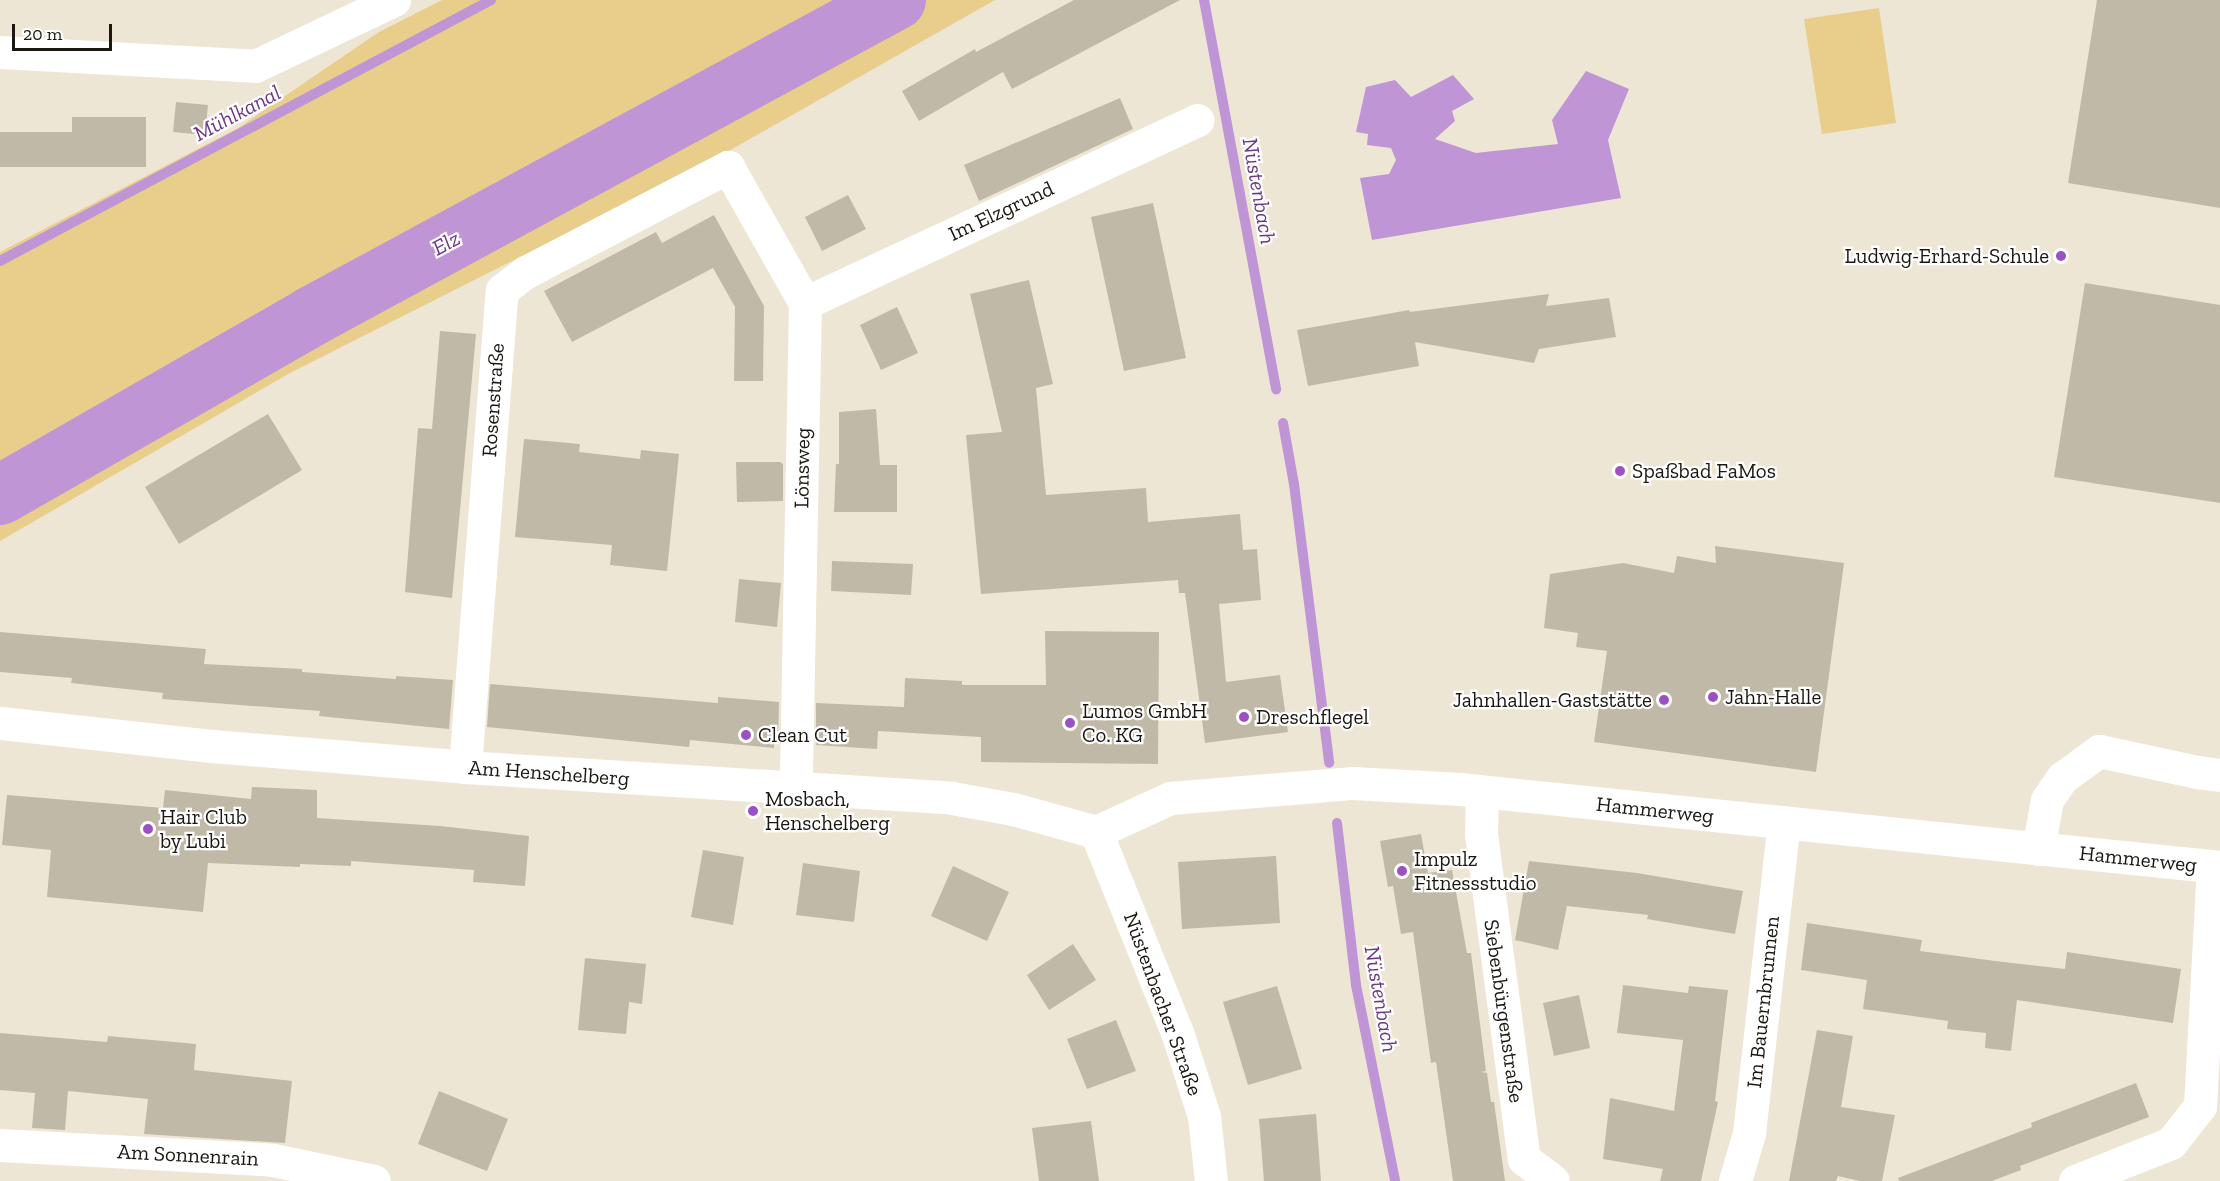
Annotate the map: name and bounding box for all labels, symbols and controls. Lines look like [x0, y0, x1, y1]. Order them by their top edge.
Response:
scale bar [15, 12, 116, 50]
text: 20 m [23, 23, 62, 45]
water label: Mühlkanal [189, 79, 285, 147]
water label: Nüstenbach [1237, 136, 1281, 246]
street label: Im Elzgrund [944, 176, 1058, 246]
water label: Elz [428, 225, 464, 261]
place label: Ludwig-Erhard-Schule [1844, 243, 2049, 269]
marker: Ludwig-Erhard-Schule [2054, 249, 2068, 263]
street label: Rosenstraße [476, 342, 510, 458]
street label: Lönsweg [789, 427, 815, 509]
place label: Spaßbad FaMos [1632, 458, 1776, 484]
marker: Spaßbad FaMos [1613, 464, 1627, 478]
place label: Jahn-Halle [1725, 684, 1821, 710]
place label: Jahnhallen-Gaststätte [1453, 687, 1652, 713]
marker: Jahn-Halle [1706, 690, 1720, 704]
marker: Jahnhallen-Gaststätte [1657, 693, 1671, 707]
place label: Lumos GmbH Co. KG [1082, 698, 1207, 748]
place label: Dreschflegel [1256, 704, 1369, 730]
marker: Dreschflegel [1237, 710, 1251, 724]
marker: Lumos GmbH Co. KG [1063, 716, 1077, 730]
place label: Clean Cut [758, 722, 847, 748]
marker: Clean Cut [739, 728, 753, 742]
street label: Am Henschelberg [468, 755, 630, 791]
place label: Mosbach, Henschelberg [765, 786, 890, 836]
street label: Hammerweg [1595, 791, 1715, 829]
place label: Hair Club by Lubi [160, 804, 247, 854]
marker: Mosbach, Henschelberg [746, 804, 760, 818]
marker: Hair Club by Lubi [141, 822, 155, 836]
street label: Hammerweg [2078, 840, 2198, 878]
place label: Impulz Fitnessstudio [1414, 846, 1537, 896]
marker: Impulz Fitnessstudio [1395, 864, 1409, 878]
street label: Nüstenbacher Straße [1118, 909, 1208, 1099]
street label: Im Bauernbrunnen [1741, 915, 1785, 1089]
street label: Siebenbürgenstraße [1479, 918, 1529, 1104]
water label: Nüstenbach [1359, 944, 1403, 1054]
street label: Am Sonnenrain [117, 1139, 259, 1171]

